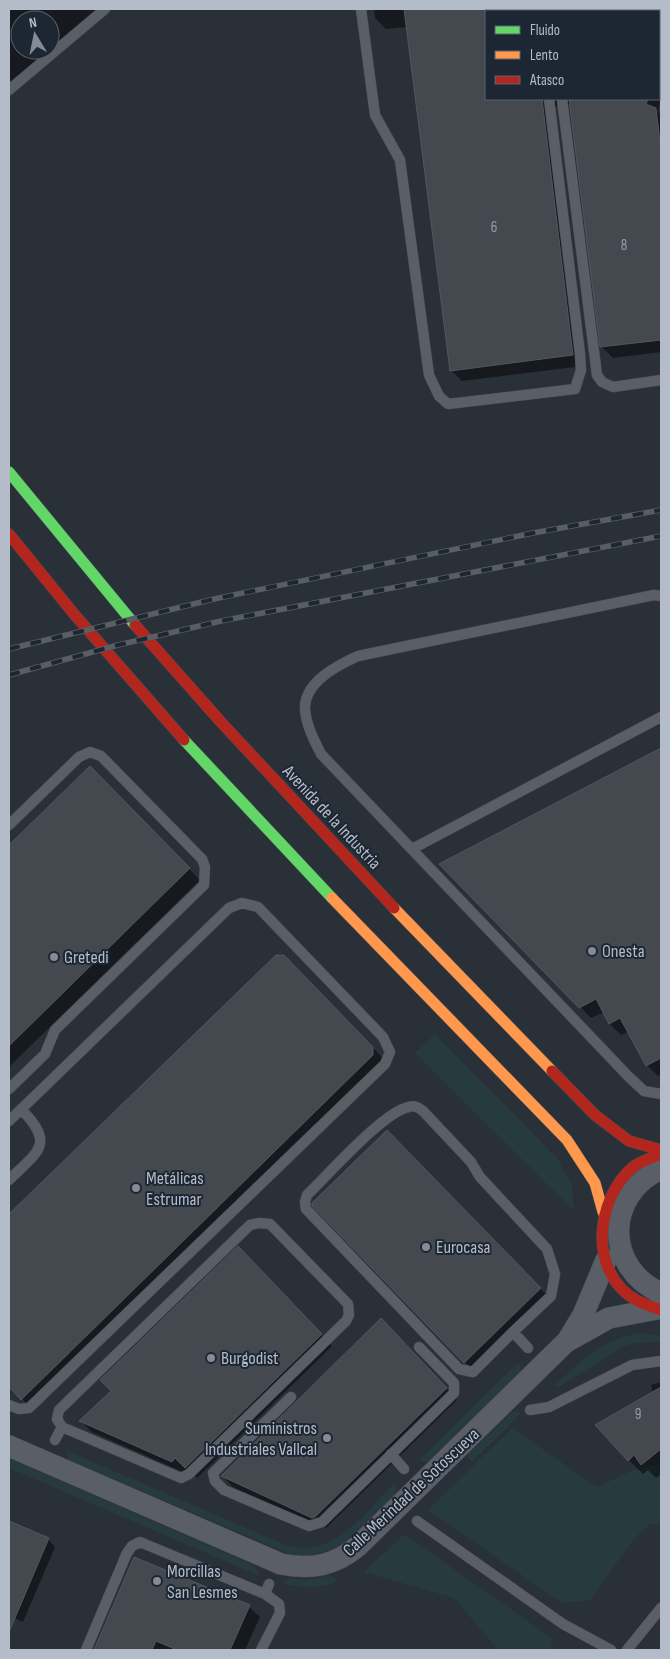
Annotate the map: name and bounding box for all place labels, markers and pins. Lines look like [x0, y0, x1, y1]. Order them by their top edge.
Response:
place label: Onesta [602, 941, 645, 962]
marker: Onesta [586, 945, 598, 957]
place label: Gretedi [64, 947, 109, 968]
marker: Gretedi [48, 951, 60, 963]
place label: Metálicas Estrumar [146, 1168, 204, 1210]
marker: Metálicas Estrumar [130, 1182, 142, 1194]
place label: Eurocasa [436, 1237, 491, 1258]
marker: Eurocasa [420, 1241, 432, 1253]
place label: Burgodist [221, 1348, 279, 1369]
marker: Burgodist [205, 1352, 217, 1364]
place label: Suministros Industriales Vallcal [205, 1418, 317, 1460]
marker: Suministros Industriales Vallcal [321, 1432, 333, 1444]
place label: Morcillas San Lesmes [167, 1561, 238, 1603]
marker: Morcillas San Lesmes [151, 1575, 163, 1587]

